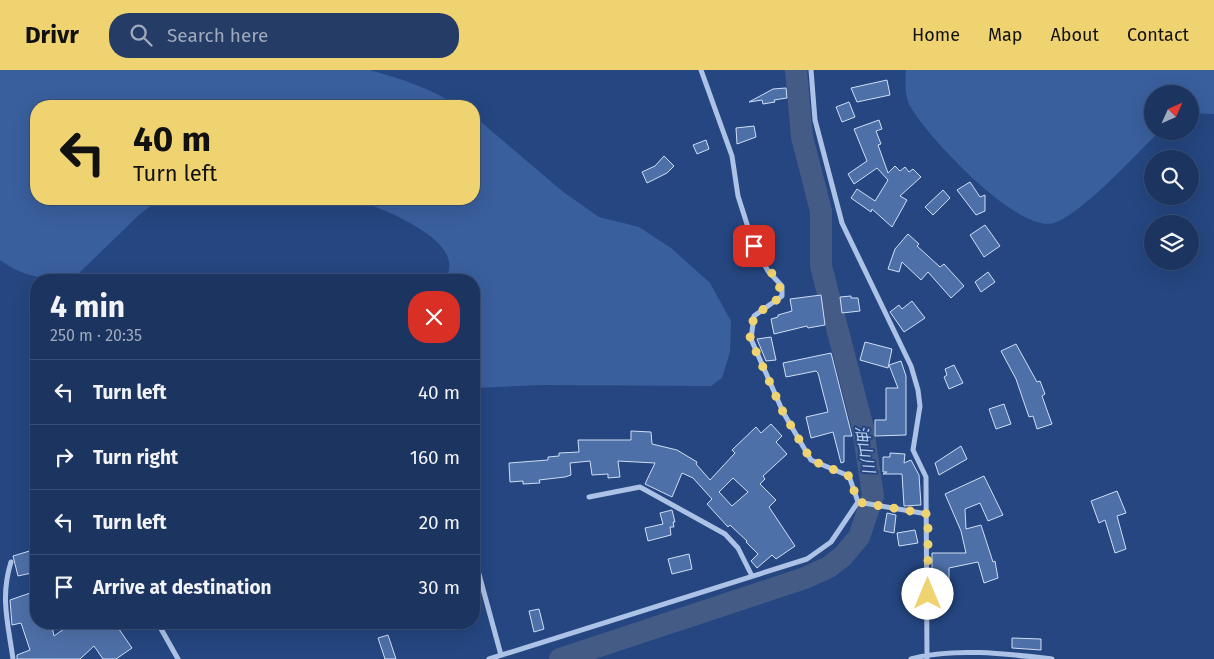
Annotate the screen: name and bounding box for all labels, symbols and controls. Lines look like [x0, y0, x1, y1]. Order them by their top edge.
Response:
search box [109, 13, 459, 58]
text: Drivr [25, 21, 79, 49]
icon: search [127, 21, 155, 49]
text: Search here [167, 24, 268, 47]
text: Home [912, 24, 960, 46]
text: Map [988, 24, 1022, 46]
text: About [1050, 24, 1099, 46]
text: Contact [1127, 24, 1189, 46]
north arrow [1144, 85, 1199, 140]
map controls [1144, 85, 1199, 270]
text: 40 m [133, 118, 211, 160]
icon: left [50, 120, 115, 185]
button: search [1144, 150, 1199, 205]
text: Turn left [133, 160, 217, 187]
button: layers [1144, 215, 1199, 270]
pin [733, 225, 775, 267]
icon: arrive [740, 232, 768, 260]
text: 4 min [50, 289, 125, 325]
button: close [408, 291, 460, 343]
text: 250 m · 20:35 [50, 326, 142, 345]
icon: left [50, 378, 78, 406]
text: Turn left [93, 381, 167, 404]
text: 40 m [418, 381, 460, 404]
water label: 油山川 [851, 424, 879, 476]
icon: right [50, 443, 78, 471]
text: Turn right [93, 446, 178, 469]
text: 160 m [410, 446, 460, 469]
icon: left [50, 508, 78, 536]
text: Turn left [93, 511, 167, 534]
text: 20 m [419, 511, 460, 534]
position arrow [901, 567, 953, 619]
icon: arrive [50, 573, 78, 601]
text: Arrive at destination [93, 576, 272, 599]
text: 30 m [419, 576, 460, 599]

